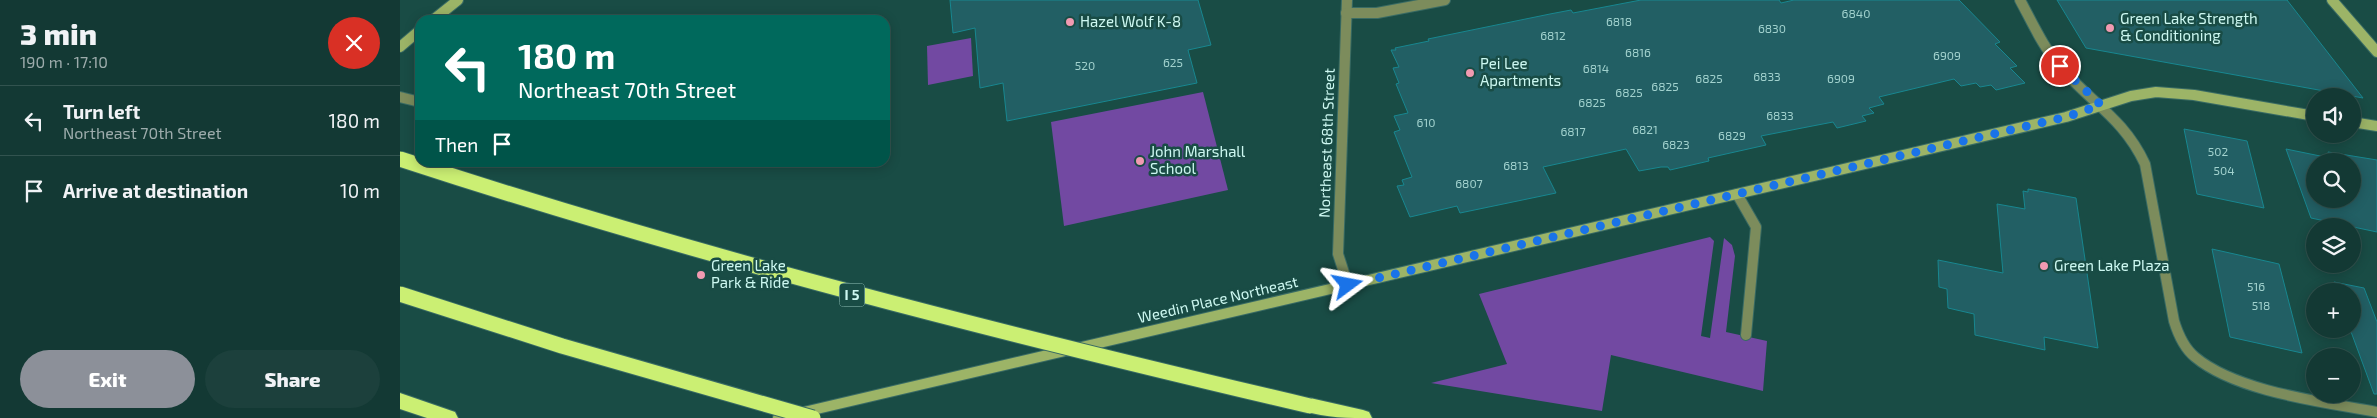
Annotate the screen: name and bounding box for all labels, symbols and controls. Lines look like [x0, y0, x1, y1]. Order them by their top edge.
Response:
house number: 6840 [1842, 6, 1870, 20]
place label: Green Lake Strength & Conditioning [2120, 9, 2258, 44]
place label: Hazel Wolf K-8 [1080, 12, 1181, 30]
house number: 6818 [1606, 14, 1632, 28]
text: 3 min [20, 15, 97, 51]
marker: Hazel Wolf K-8 [1064, 16, 1076, 28]
button: close [328, 17, 380, 69]
house number: 6830 [1758, 21, 1786, 35]
marker: Green Lake Strength & Conditioning [2104, 22, 2116, 34]
house number: 6812 [1540, 28, 1566, 42]
text: 180 m [518, 34, 615, 76]
icon: left [435, 35, 500, 100]
house number: 6816 [1625, 45, 1651, 59]
pin [2039, 45, 2081, 87]
house number: 6909 [1933, 48, 1961, 62]
text: 190 m · 17:10 [20, 52, 108, 71]
icon: arrive [2046, 52, 2074, 80]
place label: Pei Lee Apartments [1480, 54, 1561, 89]
house number: 625 [1163, 55, 1183, 69]
house number: 520 [1075, 58, 1095, 72]
house number: 6814 [1583, 61, 1609, 75]
marker: Pei Lee Apartments [1464, 67, 1476, 79]
street label: Northeast 68th Street [1314, 68, 1338, 218]
house number: 6833 [1753, 69, 1781, 83]
house number: 6825 [1695, 71, 1723, 85]
house number: 6909 [1827, 71, 1855, 85]
text: Northeast 70th Street [518, 76, 736, 102]
house number: 6825 [1651, 79, 1679, 93]
house number: 6825 [1615, 85, 1643, 99]
map controls [2306, 88, 2361, 403]
button: sound [2306, 88, 2361, 143]
house number: 6825 [1578, 95, 1606, 109]
text: Turn left [63, 100, 140, 123]
icon: left [20, 107, 48, 135]
house number: 6833 [1766, 108, 1794, 122]
text: 180 m [329, 109, 380, 132]
house number: 610 [1417, 115, 1435, 129]
house number: 6821 [1632, 122, 1658, 136]
text: Northeast 70th Street [63, 123, 222, 142]
house number: 6817 [1560, 124, 1586, 138]
house number: 6829 [1718, 128, 1746, 142]
icon: arrive [488, 130, 516, 158]
text: Then [435, 133, 478, 156]
house number: 6823 [1662, 137, 1690, 151]
place label: John Marshall School [1150, 142, 1246, 177]
house number: 502 [2208, 144, 2228, 158]
button: search [2306, 153, 2361, 208]
marker: John Marshall School [1134, 155, 1146, 167]
house number: 6813 [1503, 158, 1529, 172]
house number: 504 [2213, 163, 2235, 177]
house number: 6807 [1455, 176, 1483, 190]
icon: arrive [20, 177, 48, 205]
text: Arrive at destination [63, 179, 248, 202]
text: 10 m [340, 179, 380, 202]
button: layers [2306, 218, 2361, 273]
place label: Green Lake Park & Ride [711, 256, 789, 291]
place label: Green Lake Plaza [2054, 256, 2170, 274]
position arrow [1321, 258, 1373, 310]
marker: Green Lake Plaza [2038, 260, 2050, 272]
marker: Green Lake Park & Ride [695, 269, 707, 281]
street label: Weedin Place Northeast [1136, 272, 1300, 326]
house number: 516 [2247, 279, 2265, 293]
button: + [2306, 283, 2361, 338]
road number: I 5 [840, 284, 864, 306]
house number: 518 [2252, 298, 2270, 312]
button: − [2306, 348, 2361, 403]
button: Exit [20, 350, 195, 408]
button: Share [205, 350, 380, 408]

